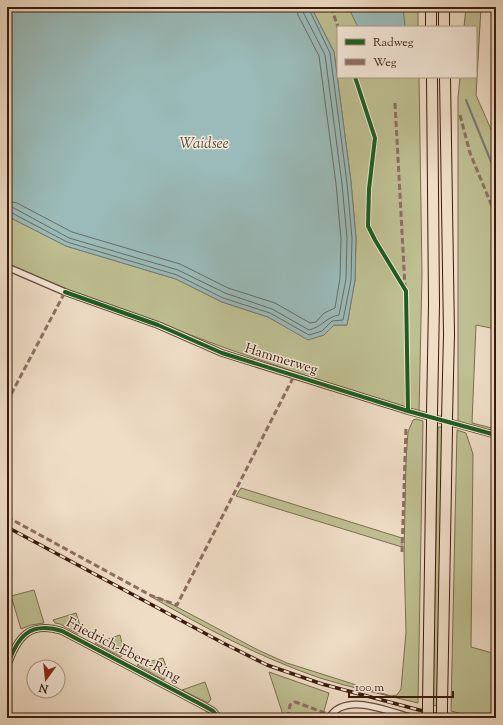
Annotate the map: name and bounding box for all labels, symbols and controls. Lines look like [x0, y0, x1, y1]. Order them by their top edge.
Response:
legend [337, 26, 477, 78]
text: Radweg [373, 34, 414, 52]
text: Weg [373, 54, 397, 72]
water label: Waidsee [179, 134, 229, 155]
street label: Hammerweg [242, 339, 320, 381]
street label: Friedrich-Ebert-Ring [62, 614, 184, 689]
north arrow [26, 659, 66, 699]
scale bar [349, 673, 453, 699]
text: N [37, 679, 51, 697]
text: 100 m [355, 679, 384, 697]

